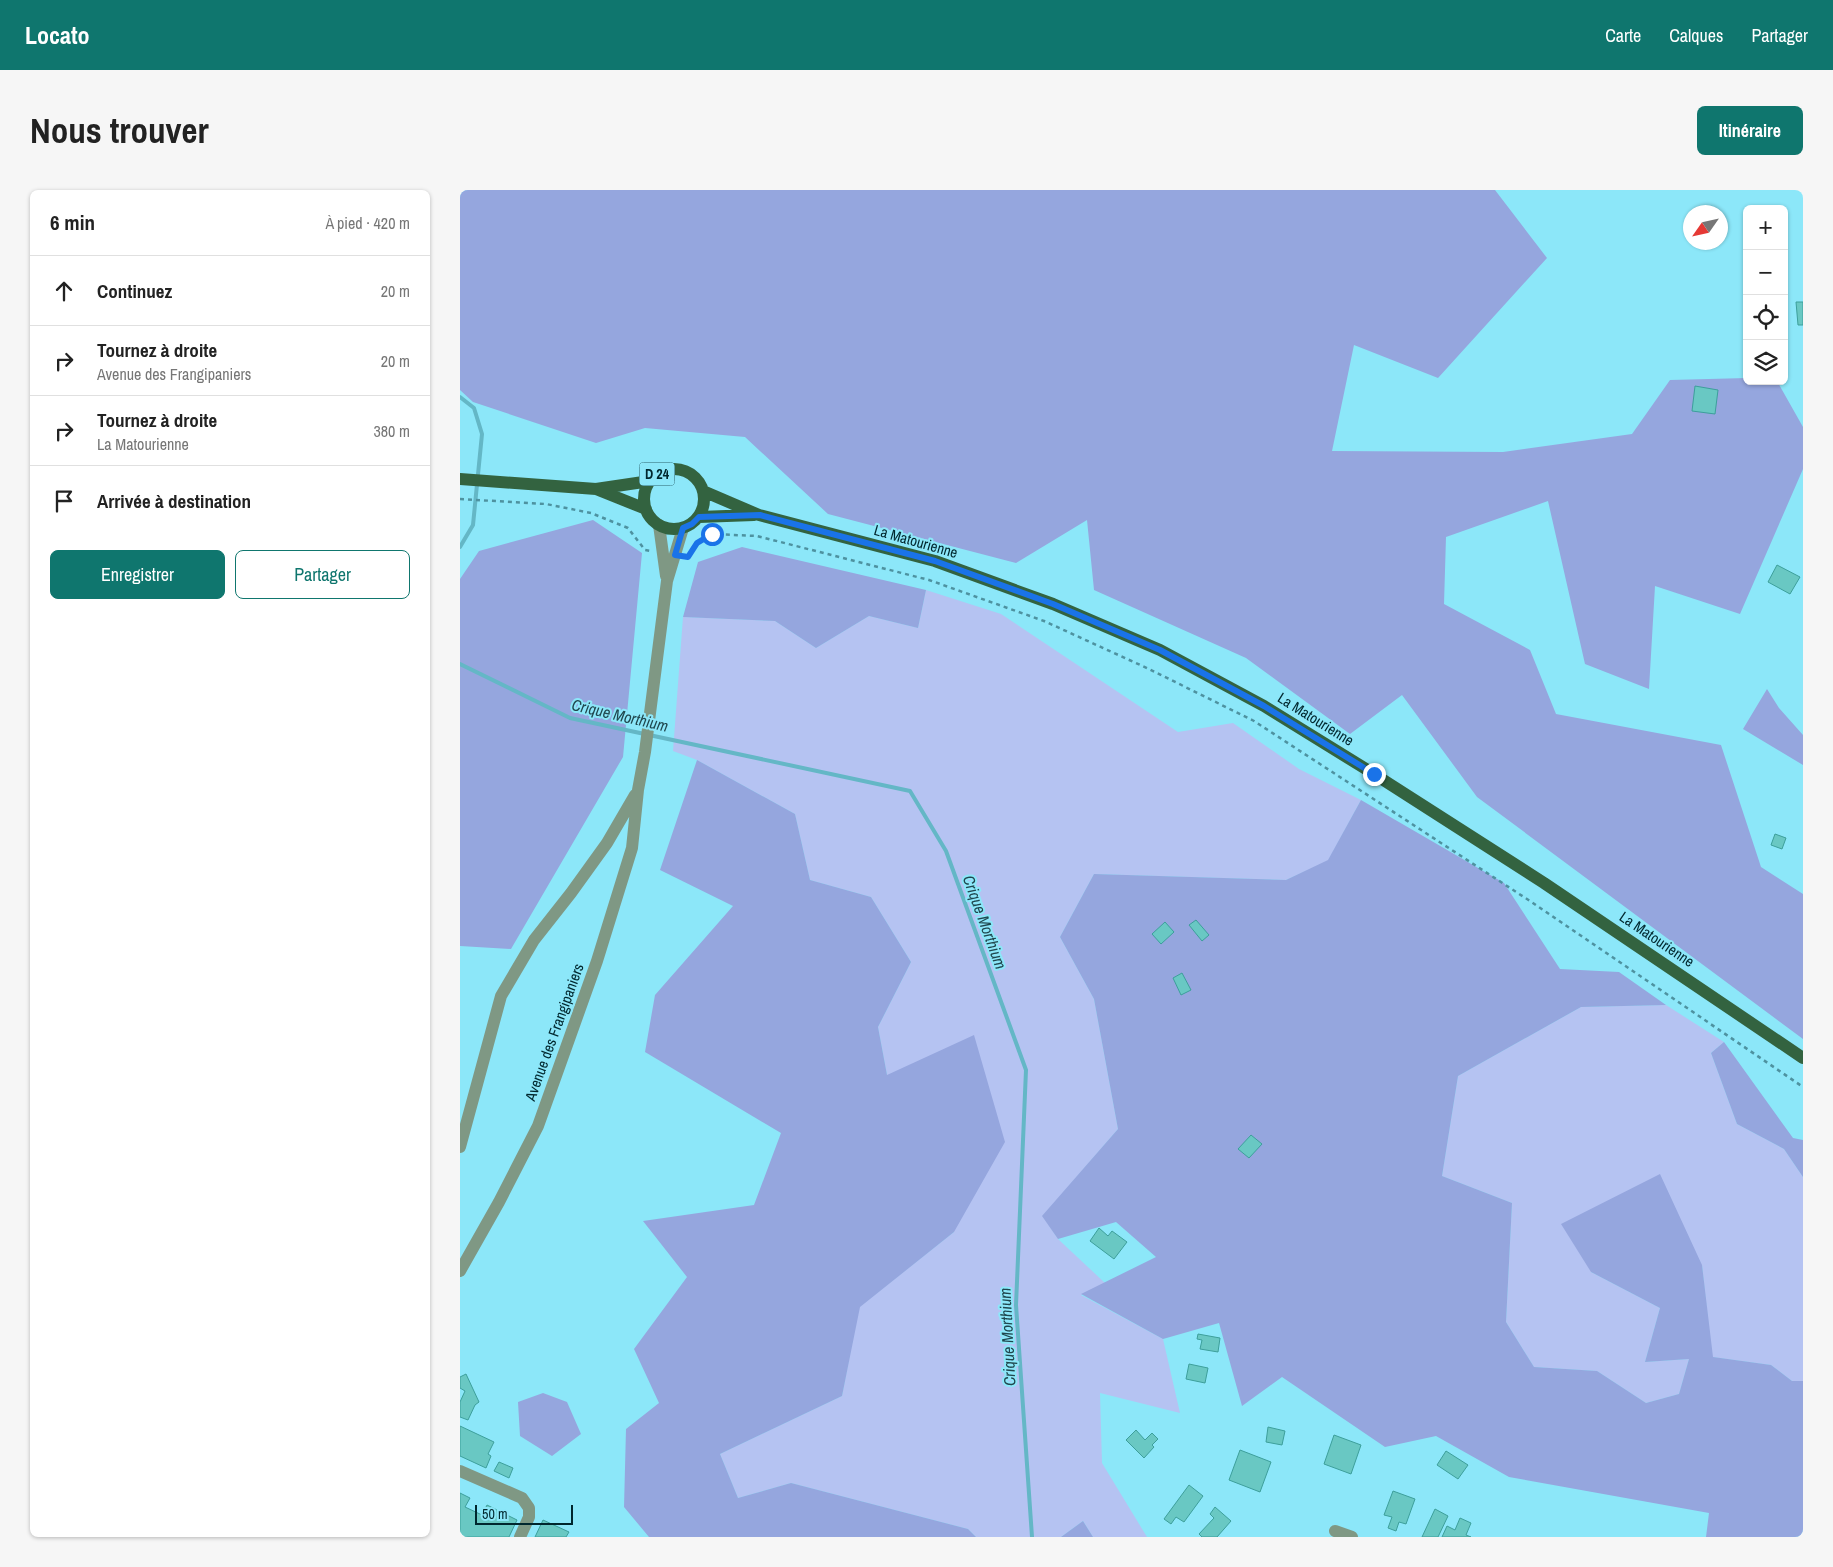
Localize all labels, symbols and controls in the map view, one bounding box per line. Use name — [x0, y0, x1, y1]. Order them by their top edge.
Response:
text: Locato — [25, 19, 90, 51]
text: Carte — [1605, 23, 1641, 48]
text: Calques — [1669, 23, 1723, 48]
text: Partager — [1751, 23, 1808, 48]
button: Itinéraire — [1697, 106, 1803, 155]
text: Nous trouver — [30, 107, 209, 154]
north arrow — [1683, 205, 1728, 250]
map controls — [1743, 205, 1788, 385]
button: + — [1743, 205, 1788, 250]
text: 6 min — [50, 208, 95, 237]
text: À pied · 420 m — [325, 212, 410, 234]
button: − — [1743, 250, 1788, 295]
icon: ahead — [50, 277, 78, 305]
text: Continuez — [97, 278, 172, 304]
text: 20 m — [381, 280, 410, 302]
button: locate — [1743, 295, 1788, 340]
text: Tournez à droite — [97, 337, 217, 363]
button: layers — [1743, 340, 1788, 385]
icon: right — [50, 347, 78, 375]
text: 20 m — [381, 350, 410, 372]
text: Avenue des Frangipaniers — [97, 363, 251, 385]
text: Tournez à droite — [97, 407, 217, 433]
icon: right — [50, 417, 78, 445]
text: 380 m — [374, 420, 410, 442]
text: La Matourienne — [97, 433, 189, 455]
road number: D 24 — [640, 462, 674, 486]
icon: arrive — [50, 487, 78, 515]
text: Arrivée à destination — [97, 488, 251, 514]
street label: La Matourienne — [872, 519, 960, 563]
route start — [701, 523, 724, 546]
button: Enregistrer — [50, 550, 225, 599]
button: Partager — [235, 550, 410, 599]
street label: La Matourienne — [1274, 687, 1358, 751]
water label: Crique Morthium — [570, 693, 670, 737]
route end — [1363, 763, 1386, 786]
water label: Crique Morthium — [958, 872, 1012, 972]
street label: La Matourienne — [1615, 906, 1699, 972]
street label: Avenue des Frangipaniers — [519, 960, 589, 1105]
water label: Crique Morthium — [993, 1287, 1021, 1387]
scale bar — [475, 1502, 572, 1525]
text: 50 m — [482, 1505, 508, 1523]

